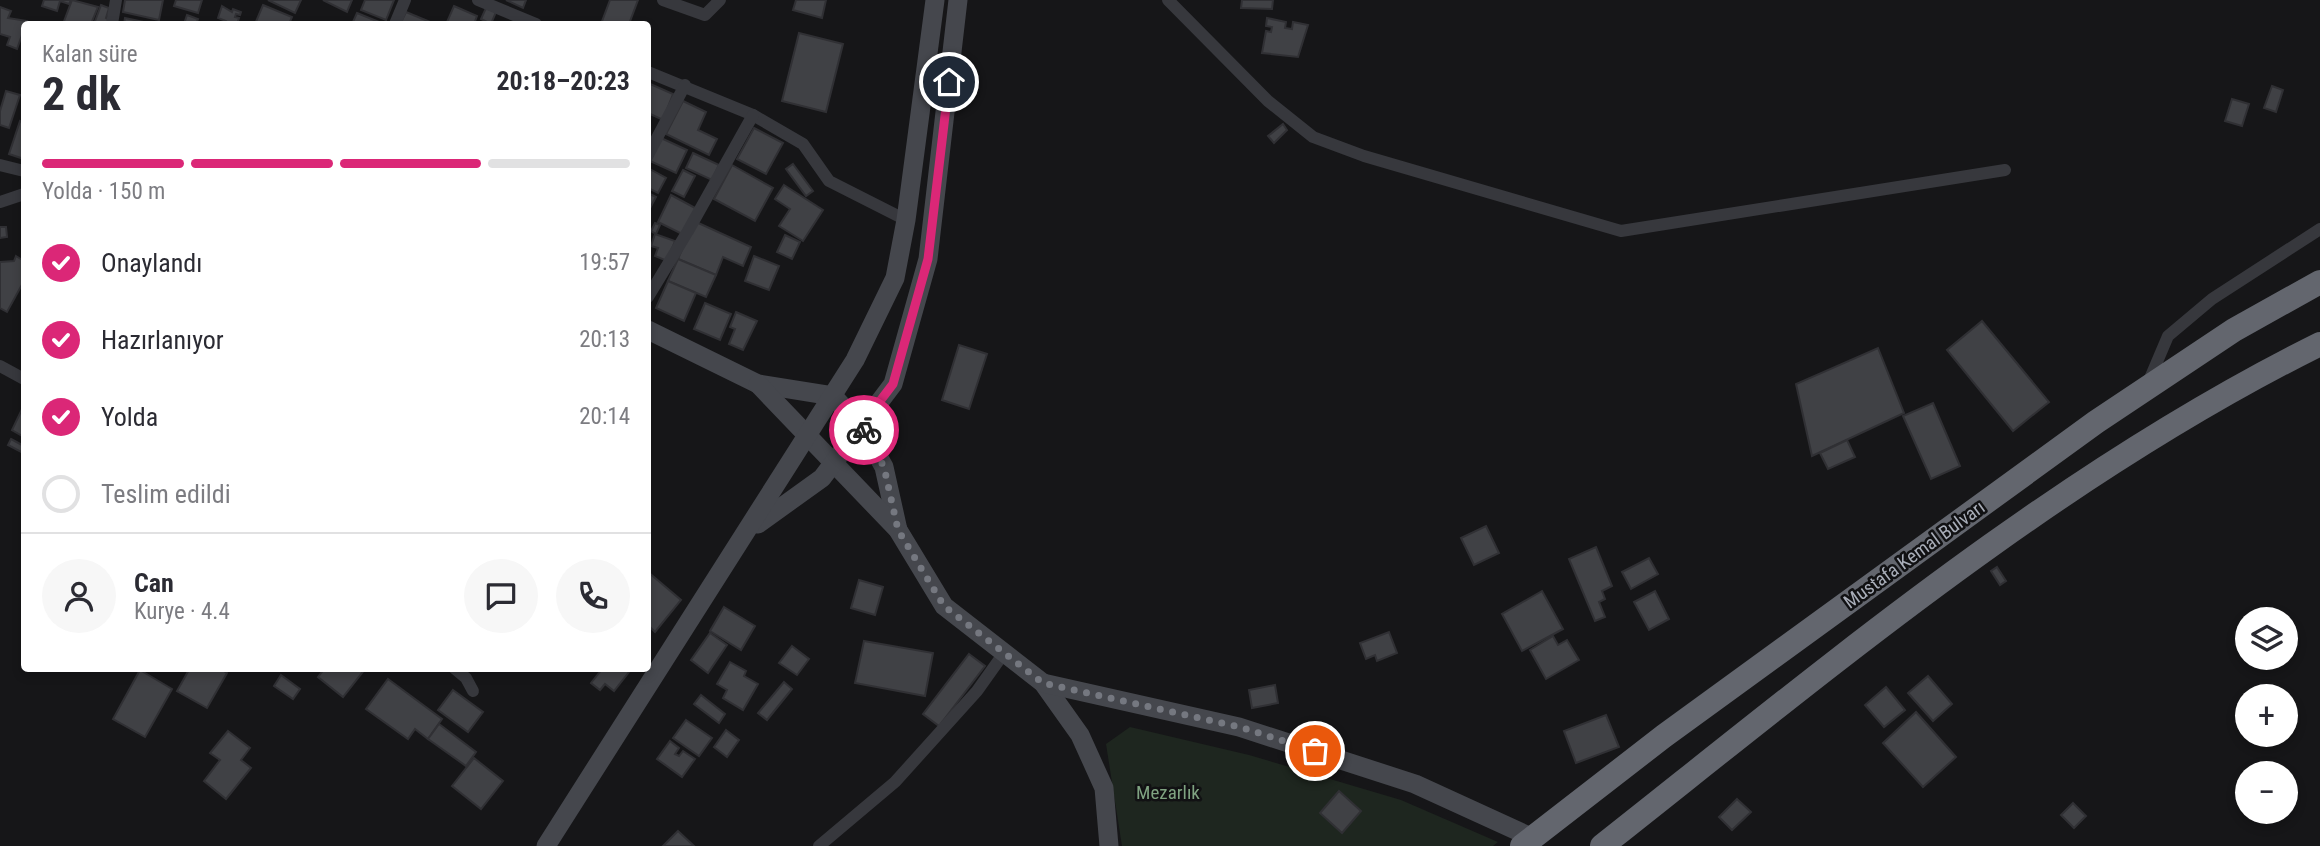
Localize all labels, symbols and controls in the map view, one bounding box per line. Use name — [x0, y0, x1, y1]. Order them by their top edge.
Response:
text: Kalan süre — [42, 41, 137, 68]
pin — [919, 52, 979, 112]
icon: home — [930, 63, 968, 101]
text: 20:18–20:23 — [496, 66, 630, 96]
text: 2 dk — [42, 67, 121, 121]
text: Yolda · 150 m — [42, 178, 165, 205]
icon: check — [42, 244, 80, 282]
text: Onaylandı — [101, 248, 202, 278]
text: 19:57 — [579, 249, 630, 276]
icon: check — [42, 321, 80, 359]
text: Hazırlanıyor — [101, 325, 224, 355]
text: 20:13 — [579, 326, 630, 353]
courier — [829, 395, 899, 465]
icon: check — [42, 398, 80, 436]
text: Yolda — [101, 402, 158, 432]
text: 20:14 — [579, 403, 630, 430]
icon: bike — [845, 411, 883, 449]
text: Teslim edildi — [101, 479, 231, 509]
street label: Mustafa Kemal Bulvarı — [1839, 495, 1989, 613]
button: person — [42, 559, 116, 633]
button: chat — [464, 559, 538, 633]
button: phone — [556, 559, 630, 633]
text: Can — [134, 568, 174, 598]
text: Kurye · 4.4 — [134, 598, 230, 625]
map controls — [2235, 607, 2298, 824]
button: layers — [2235, 607, 2298, 670]
button: + — [2235, 684, 2298, 747]
pin — [1285, 721, 1345, 781]
icon: bag — [1296, 732, 1334, 770]
button: − — [2235, 761, 2298, 824]
park label: Mezarlık — [1136, 781, 1200, 804]

